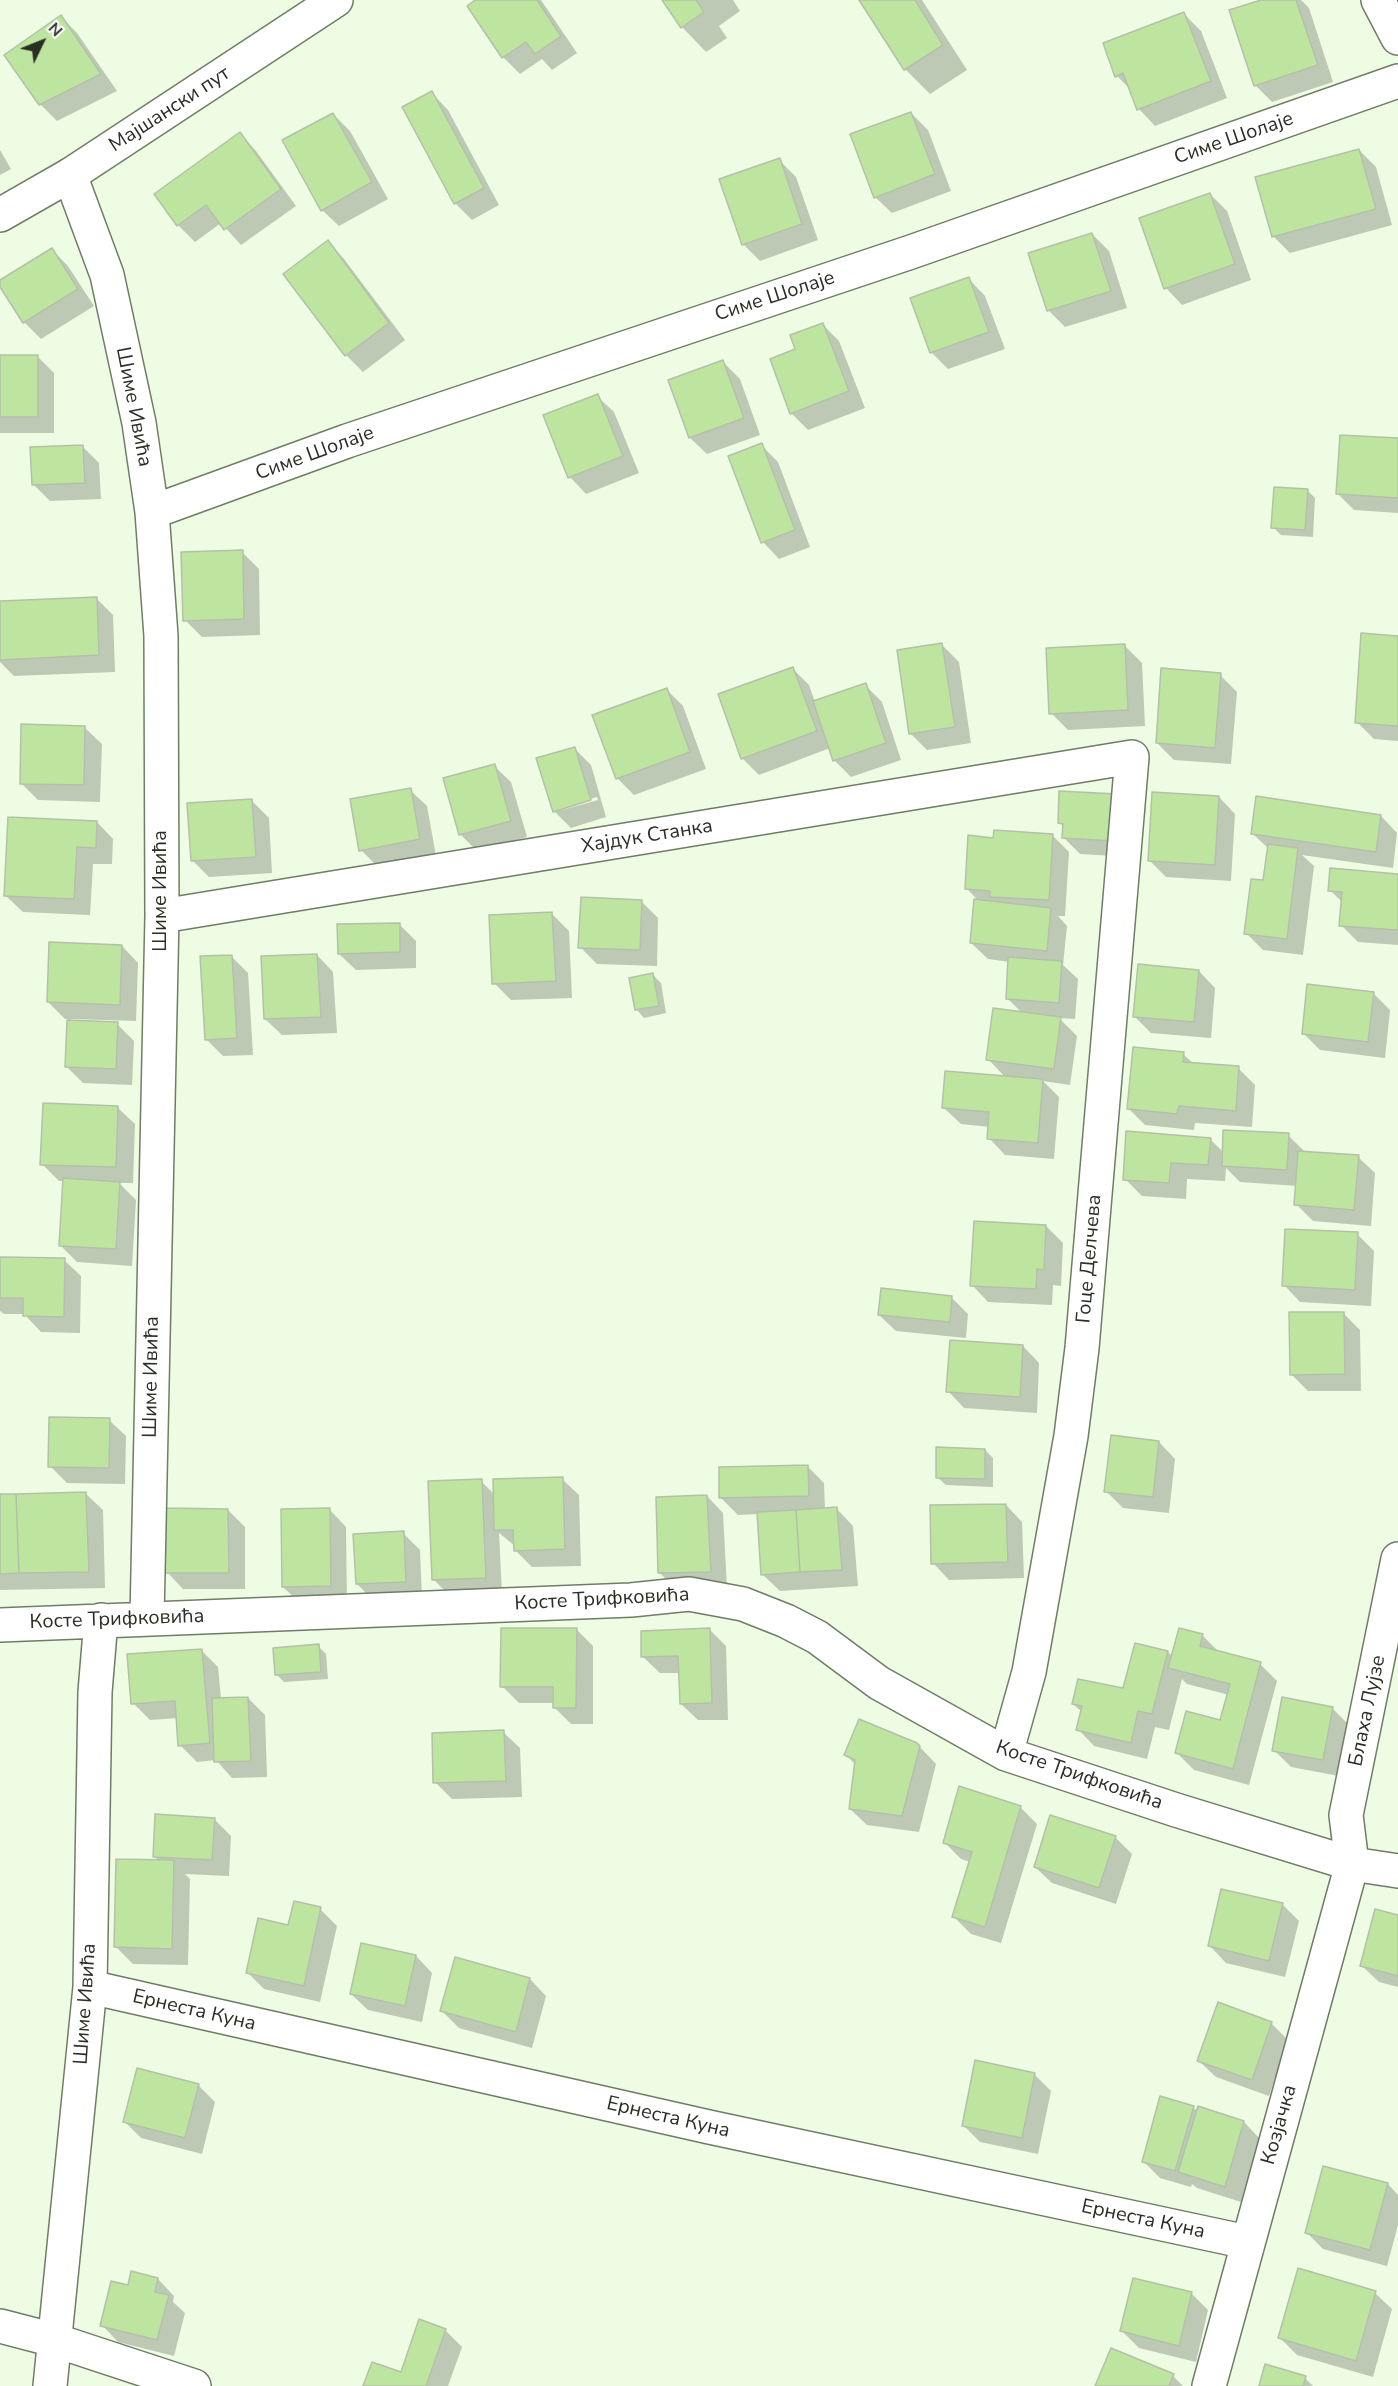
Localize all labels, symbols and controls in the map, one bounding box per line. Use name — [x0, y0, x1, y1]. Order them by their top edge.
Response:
north arrow — [12, 12, 72, 72]
text: N — [43, 18, 67, 42]
street label: Мајшански пут — [105, 62, 235, 158]
street label: Симе Шолаје — [1171, 107, 1297, 171]
street label: Симе Шолаје — [712, 266, 838, 328]
street label: Шиме Ивића — [110, 345, 156, 469]
street label: Симе Шолаје — [252, 421, 378, 487]
street label: Хајдук Станка — [580, 815, 714, 859]
street label: Шиме Ивића — [149, 830, 173, 952]
street label: Гоце Делчева — [1072, 1194, 1108, 1324]
street label: Шиме Ивића — [139, 1316, 165, 1438]
street label: Косте Трифковића — [514, 1583, 690, 1617]
street label: Косте Трифковића — [29, 1605, 205, 1635]
street label: Блаха Лујзе — [1345, 1653, 1391, 1769]
street label: Косте Трифковића — [992, 1736, 1166, 1816]
street label: Шиме Ивића — [70, 1942, 102, 2066]
street label: Ернеста Куна — [130, 1985, 258, 2037]
street label: Козјачка — [1257, 2082, 1303, 2168]
street label: Ернеста Куна — [604, 2092, 732, 2144]
street label: Ернеста Куна — [1079, 2195, 1207, 2245]

